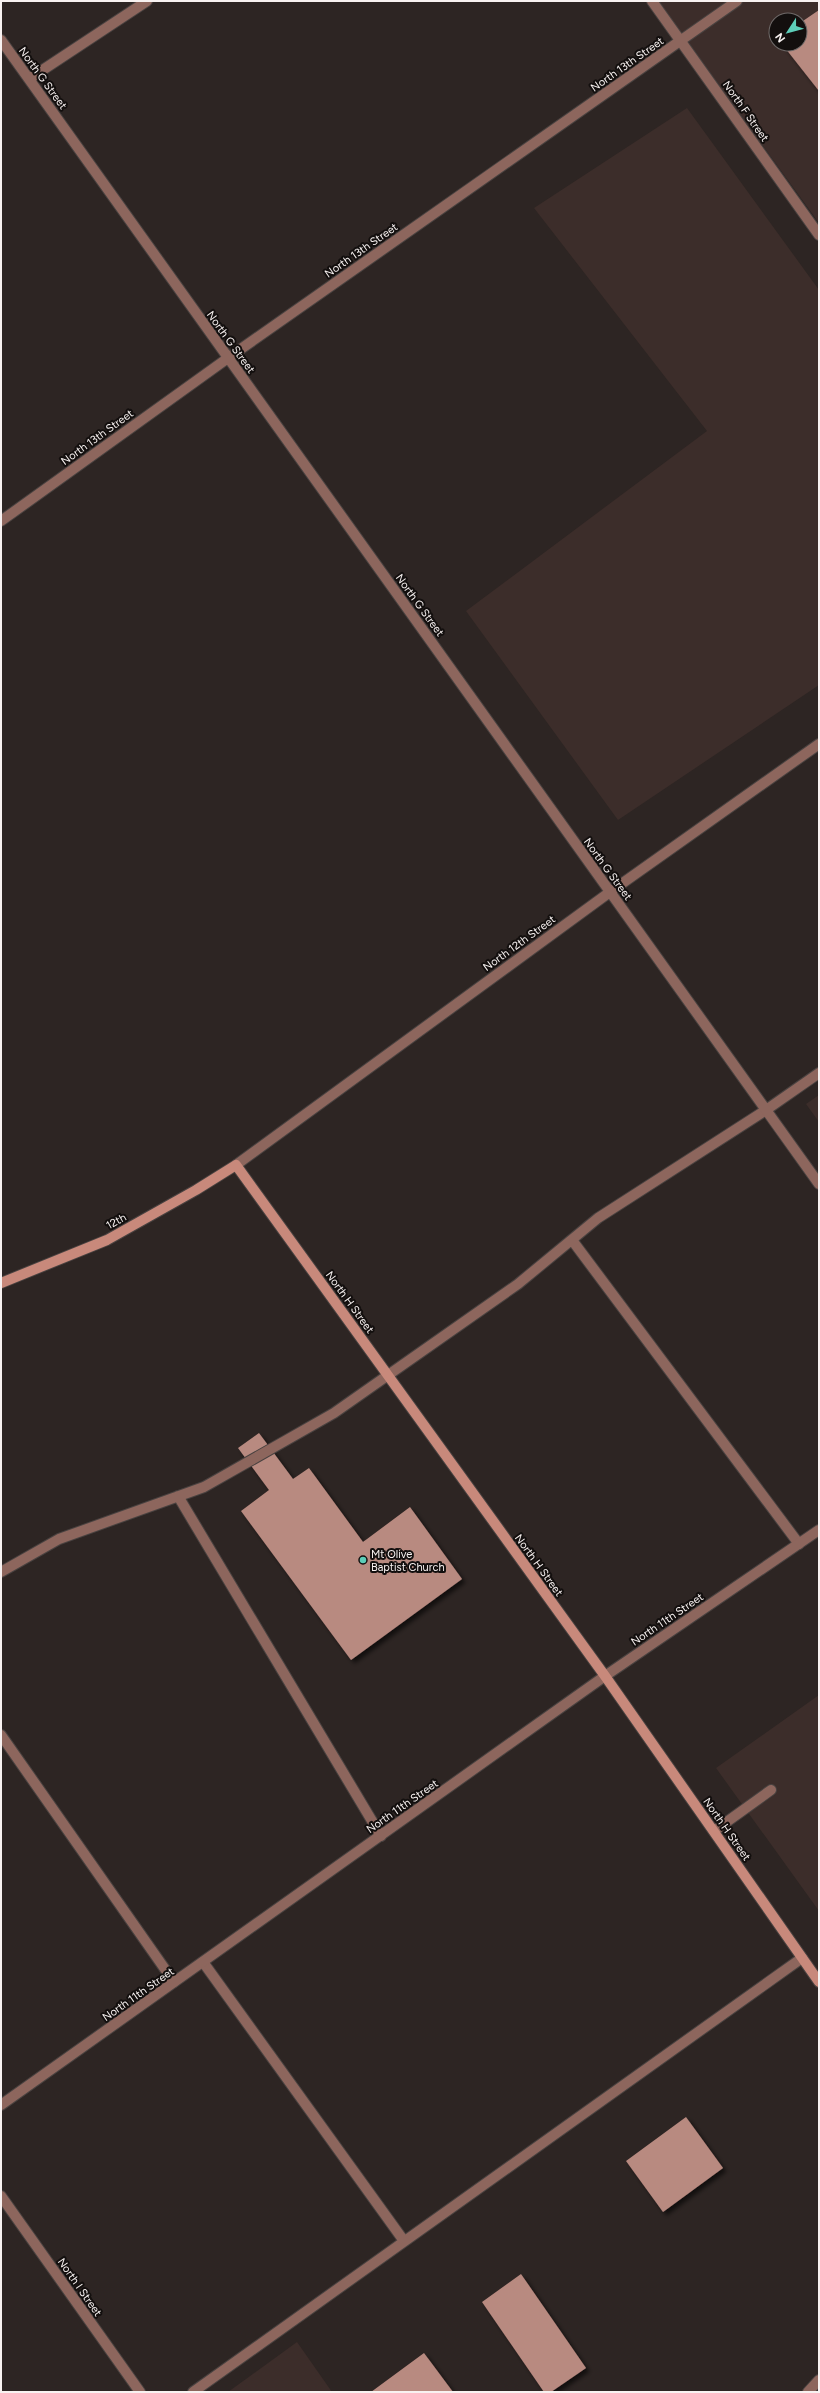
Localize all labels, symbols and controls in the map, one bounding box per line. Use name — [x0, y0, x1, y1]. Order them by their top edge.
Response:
north arrow — [768, 12, 808, 52]
text: N — [773, 30, 788, 45]
street label: North 13th Street — [588, 34, 666, 94]
street label: North G Street — [16, 45, 69, 112]
street label: North F Street — [720, 78, 771, 144]
street label: North 13th Street — [322, 220, 400, 280]
street label: North G Street — [204, 309, 257, 376]
street label: North 13th Street — [59, 407, 136, 468]
street label: North G Street — [393, 572, 446, 639]
street label: North G Street — [581, 836, 634, 903]
street label: North 12th Street — [481, 913, 558, 974]
street label: 12th — [104, 1211, 129, 1232]
street label: North H Street — [323, 1269, 376, 1336]
street label: North H Street — [512, 1532, 565, 1599]
place label: Mt Olive Baptist Church — [371, 1548, 445, 1574]
marker: Mt Olive Baptist Church — [358, 1555, 368, 1565]
street label: North 11th Street — [629, 1590, 706, 1648]
street label: North 11th Street — [364, 1777, 441, 1836]
street label: North H Street — [700, 1795, 753, 1863]
street label: North 11th Street — [100, 1965, 177, 2024]
street label: North I Street — [55, 2256, 104, 2319]

